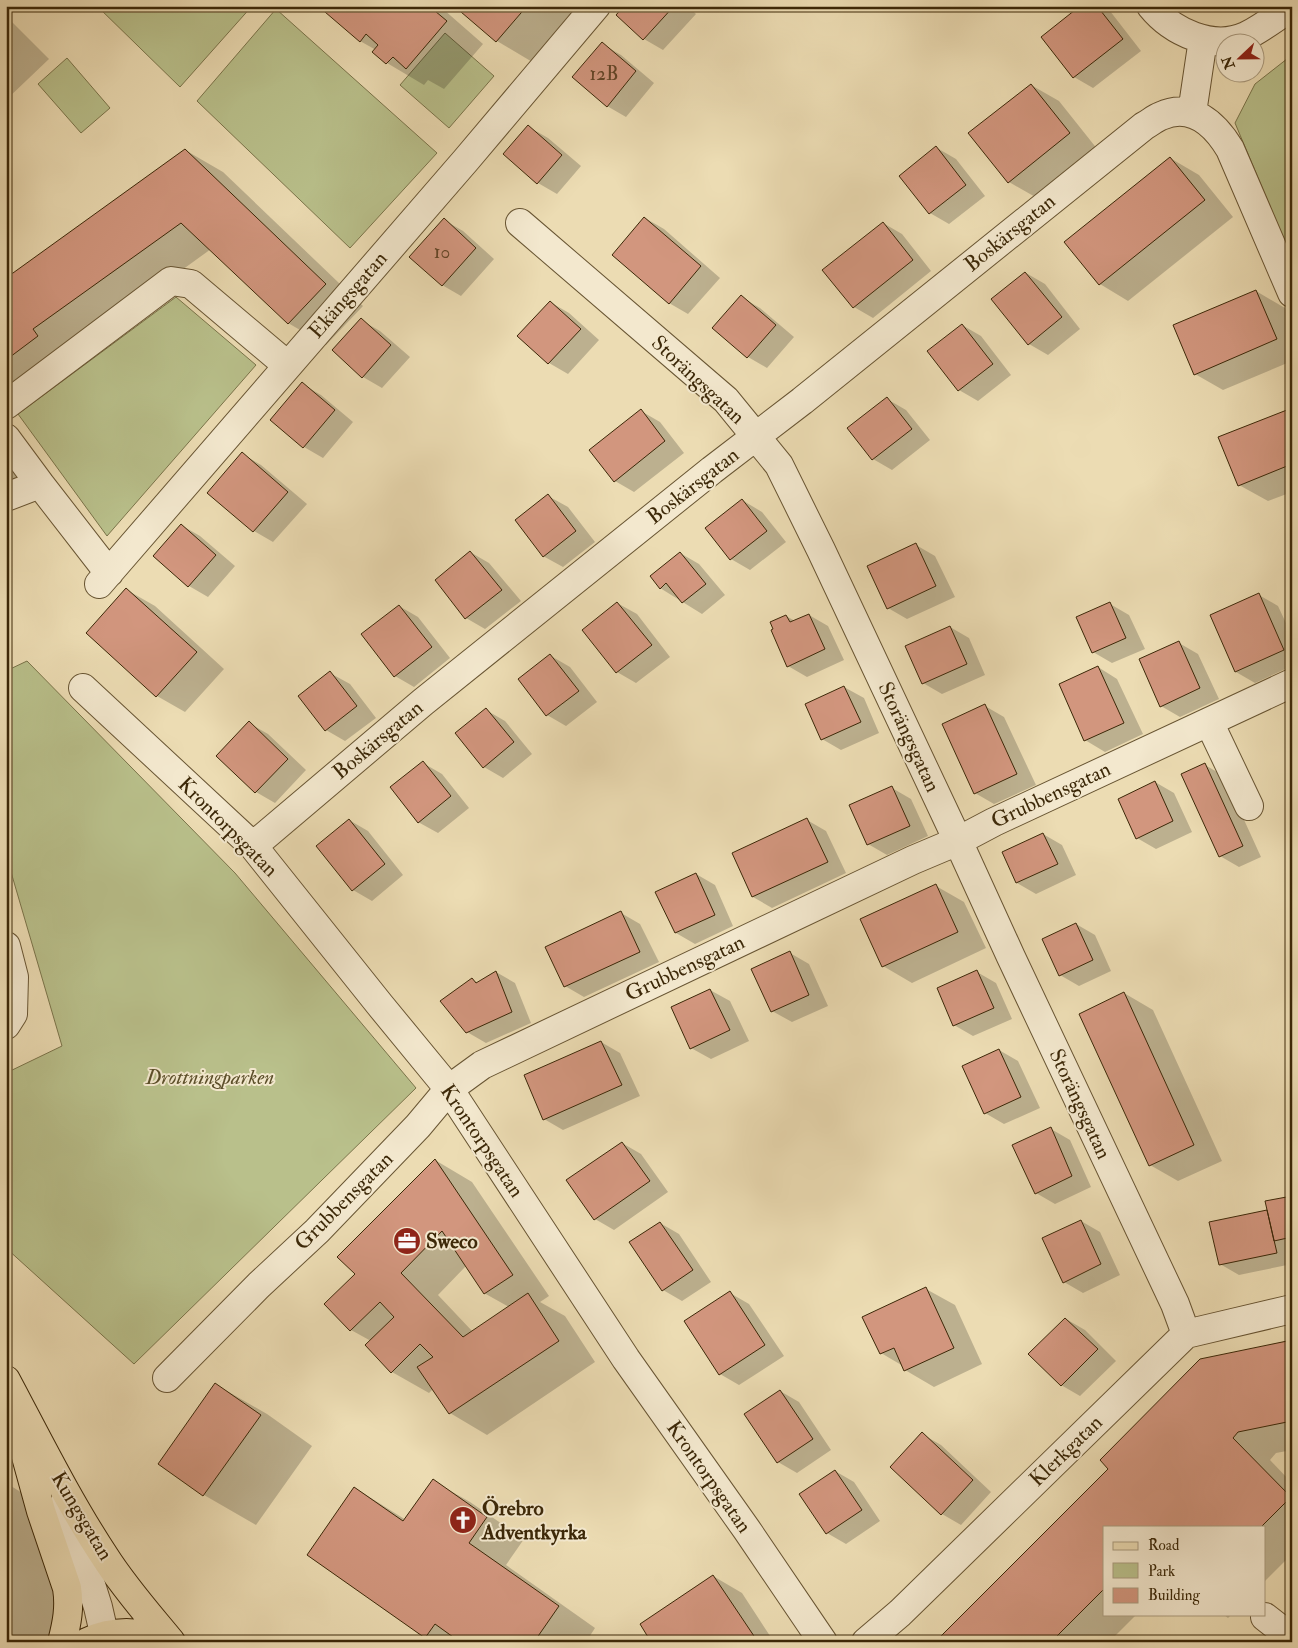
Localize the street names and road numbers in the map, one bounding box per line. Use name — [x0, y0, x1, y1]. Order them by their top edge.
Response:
street label: Boskärsgatan — [959, 188, 1061, 278]
street label: Ekängsgatan — [303, 246, 393, 344]
street label: Storängsgatan — [645, 330, 751, 430]
street label: Boskärsgatan — [641, 441, 745, 530]
street label: Storängsgatan — [872, 678, 946, 797]
street label: Boskärsgatan — [327, 694, 429, 786]
street label: Grubbensgatan — [987, 755, 1115, 834]
street label: Krontorpsgatan — [172, 771, 284, 883]
street label: Grubbensgatan — [621, 928, 749, 1007]
street label: Storängsgatan — [1043, 1045, 1117, 1164]
street label: Krontorpsgatan — [434, 1079, 530, 1203]
street label: Grubbensgatan — [289, 1146, 399, 1256]
street label: Klerkgatan — [1024, 1409, 1108, 1493]
street label: Krontorpsgatan — [660, 1416, 758, 1539]
street label: Kungsgatan — [45, 1467, 119, 1565]

